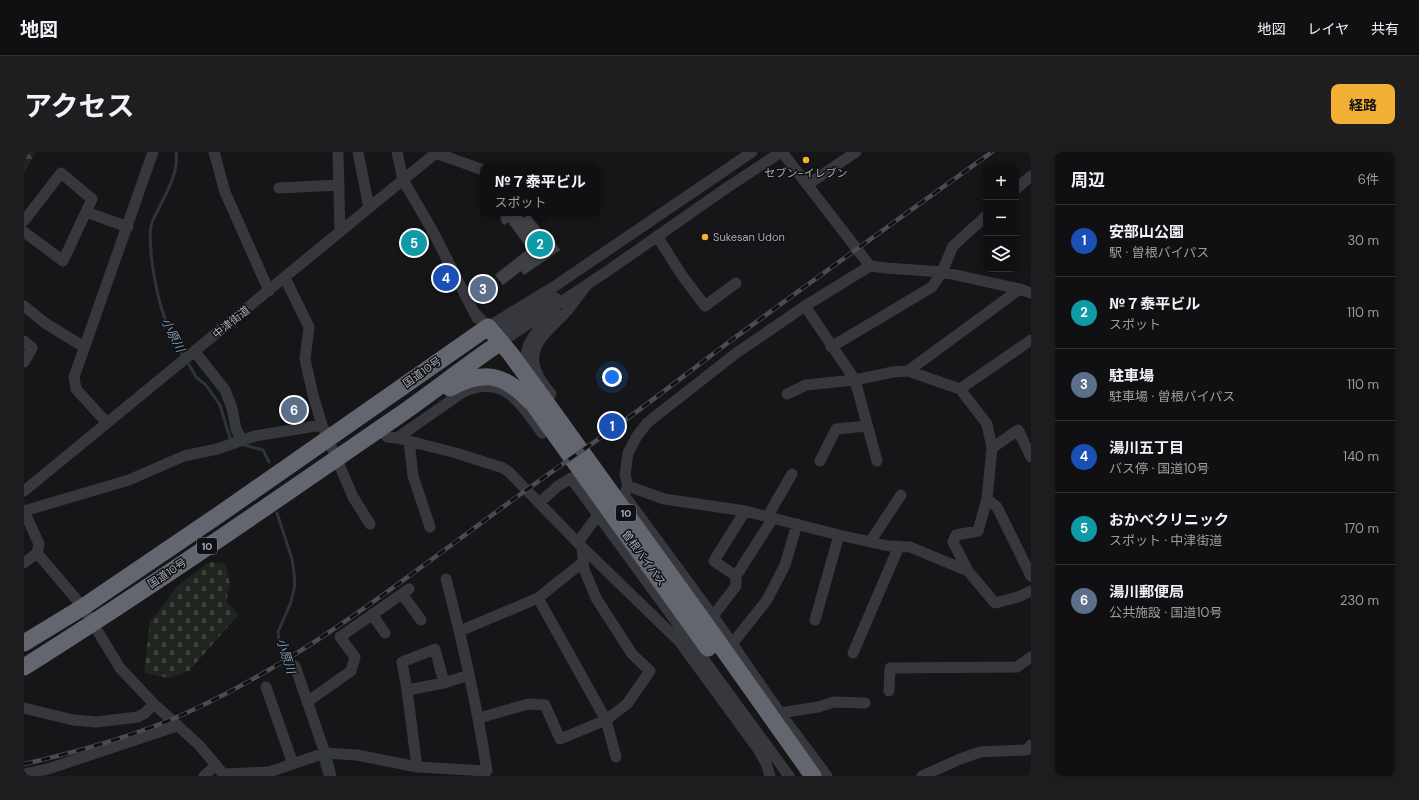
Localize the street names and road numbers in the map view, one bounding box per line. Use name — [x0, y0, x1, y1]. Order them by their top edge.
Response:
street label: 中津街道 — [209, 303, 253, 341]
street label: 国道10号 — [400, 354, 444, 390]
road number: 10 — [616, 505, 636, 521]
street label: 曽根バイパス — [619, 527, 669, 589]
road number: 10 — [197, 538, 217, 554]
street label: 国道10号 — [145, 555, 189, 591]

